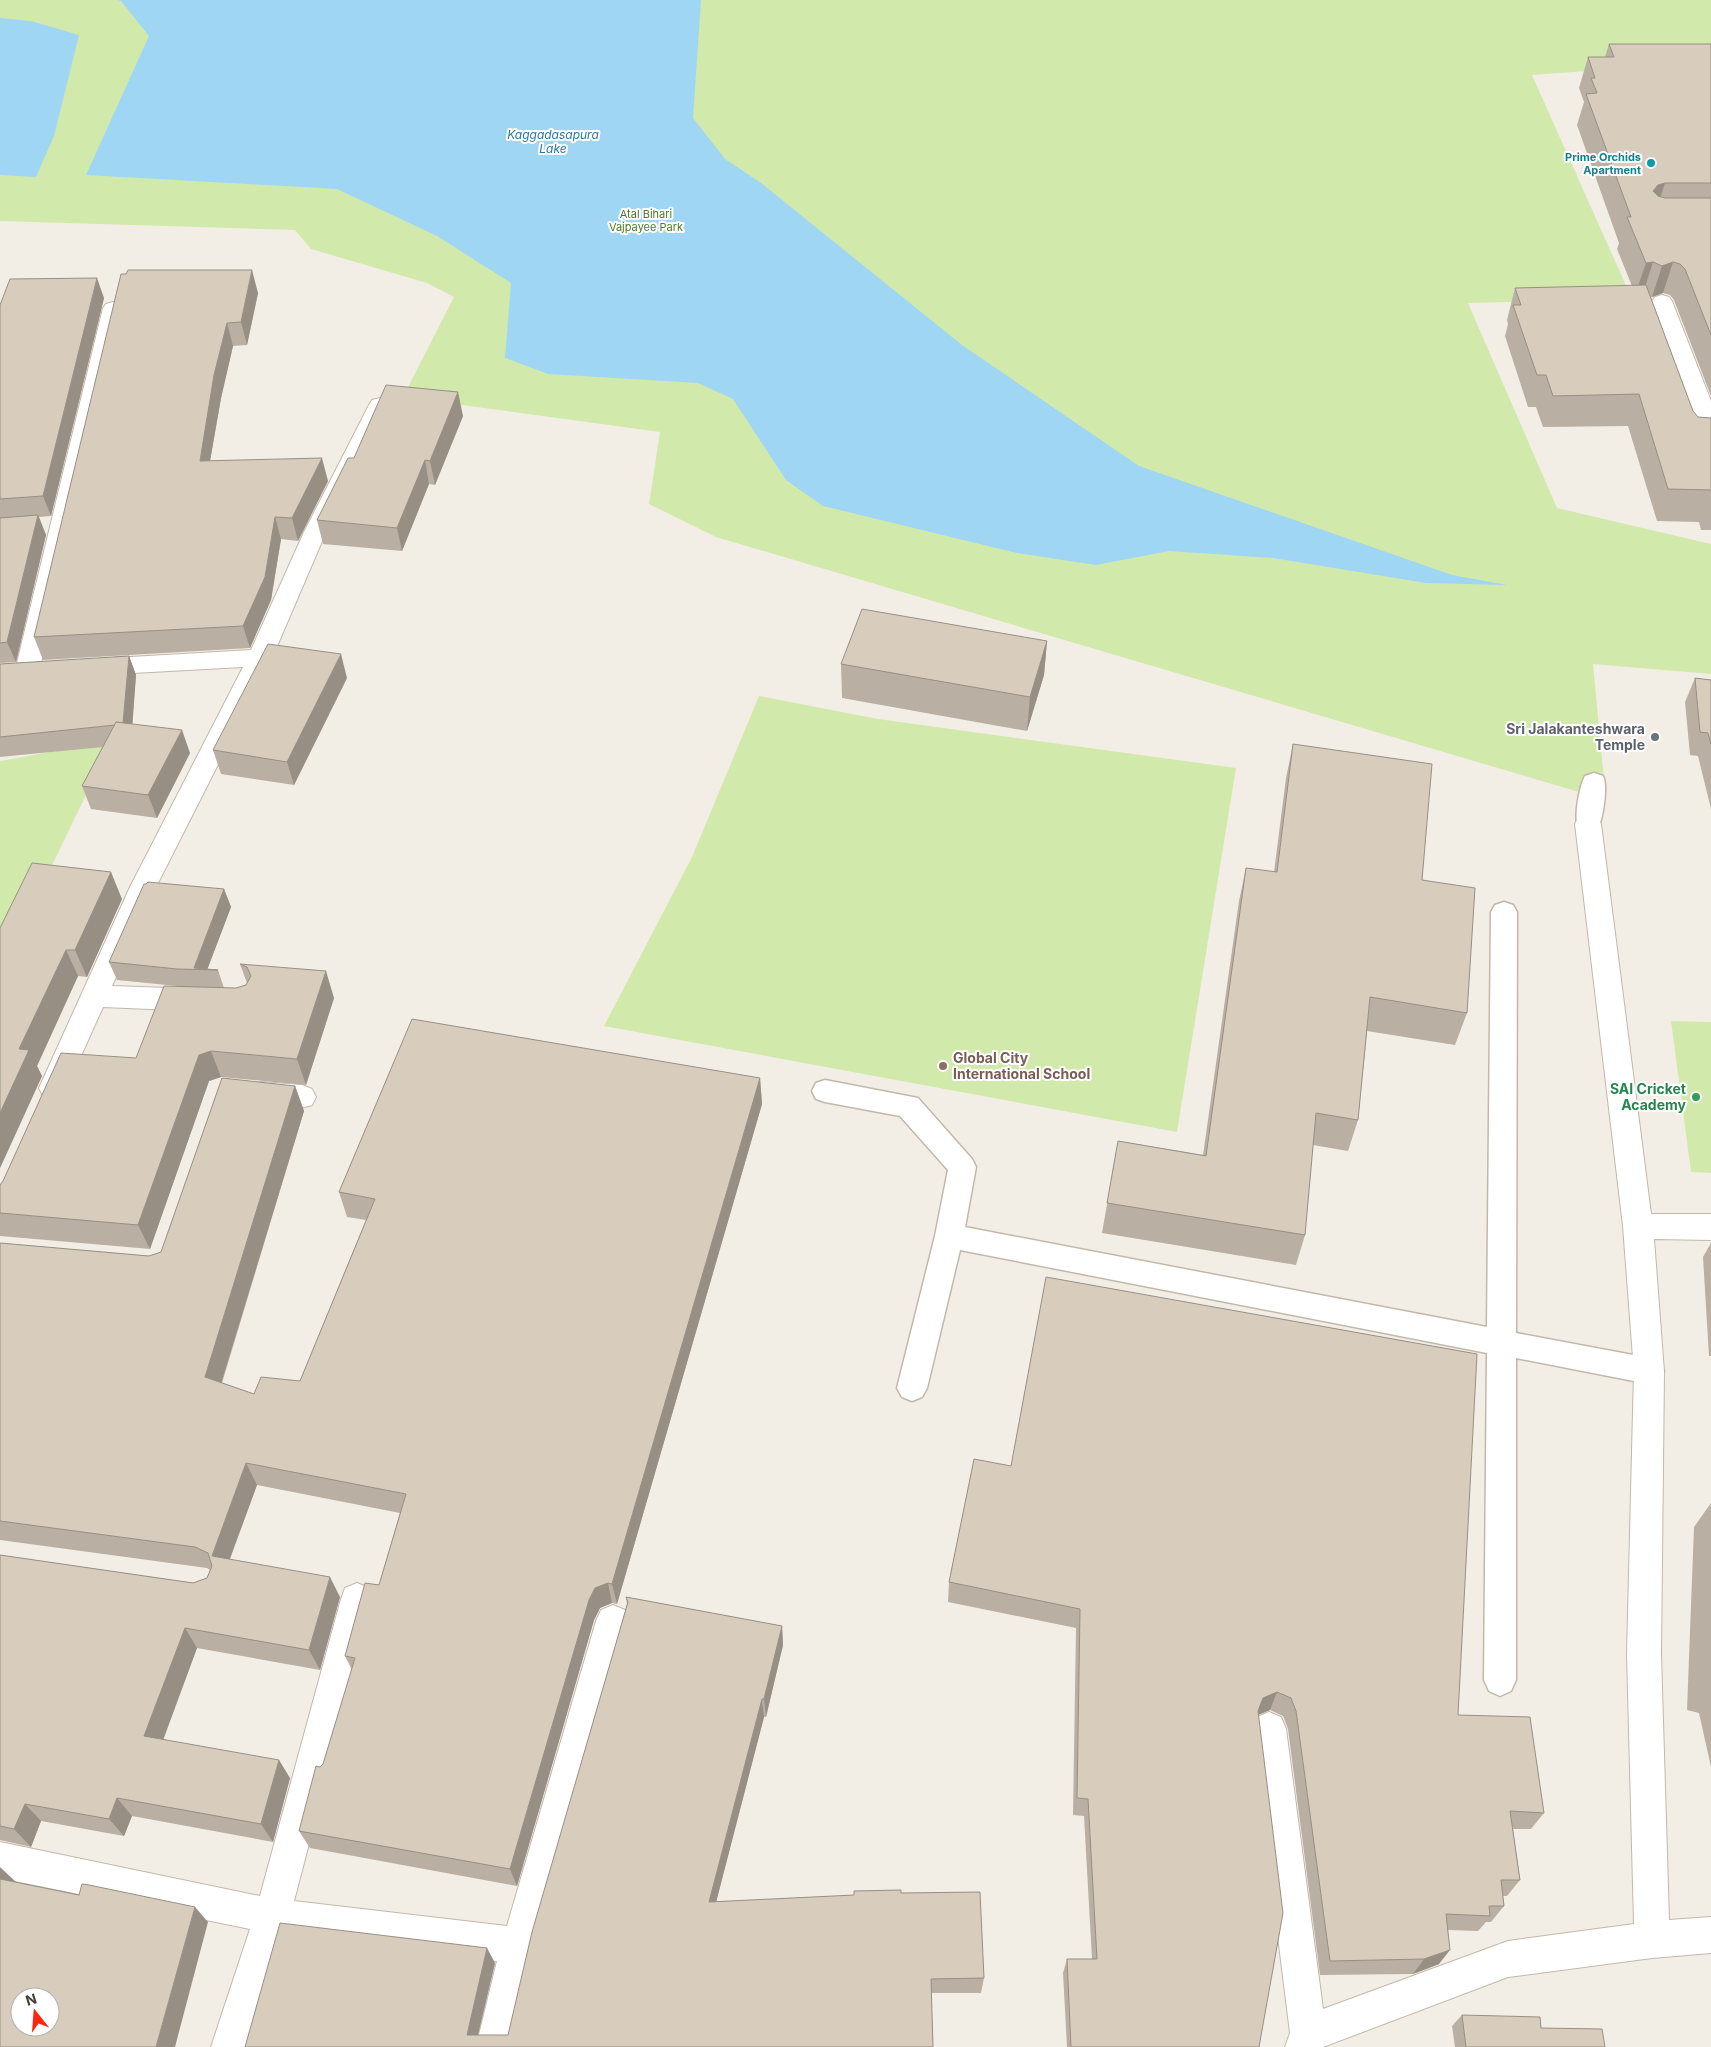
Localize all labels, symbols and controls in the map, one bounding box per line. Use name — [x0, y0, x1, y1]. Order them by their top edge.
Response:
water label: Kaggadasapura Lake — [507, 127, 599, 156]
place label: Prime Orchids Apartment — [1565, 150, 1641, 177]
marker: Prime Orchids Apartment — [1645, 157, 1657, 169]
park label: Atal Bihari Vajpayee Park — [609, 207, 683, 234]
place label: Sri Jalakanteshwara Temple — [1506, 720, 1645, 753]
marker: Sri Jalakanteshwara Temple — [1649, 731, 1661, 743]
place label: Global City International School — [953, 1049, 1090, 1082]
marker: Global City International School — [937, 1060, 949, 1072]
place label: SAI Cricket Academy — [1610, 1080, 1687, 1113]
marker: SAI Cricket Academy — [1690, 1091, 1702, 1103]
north arrow — [10, 1987, 60, 2037]
text: N — [23, 1989, 39, 2009]

